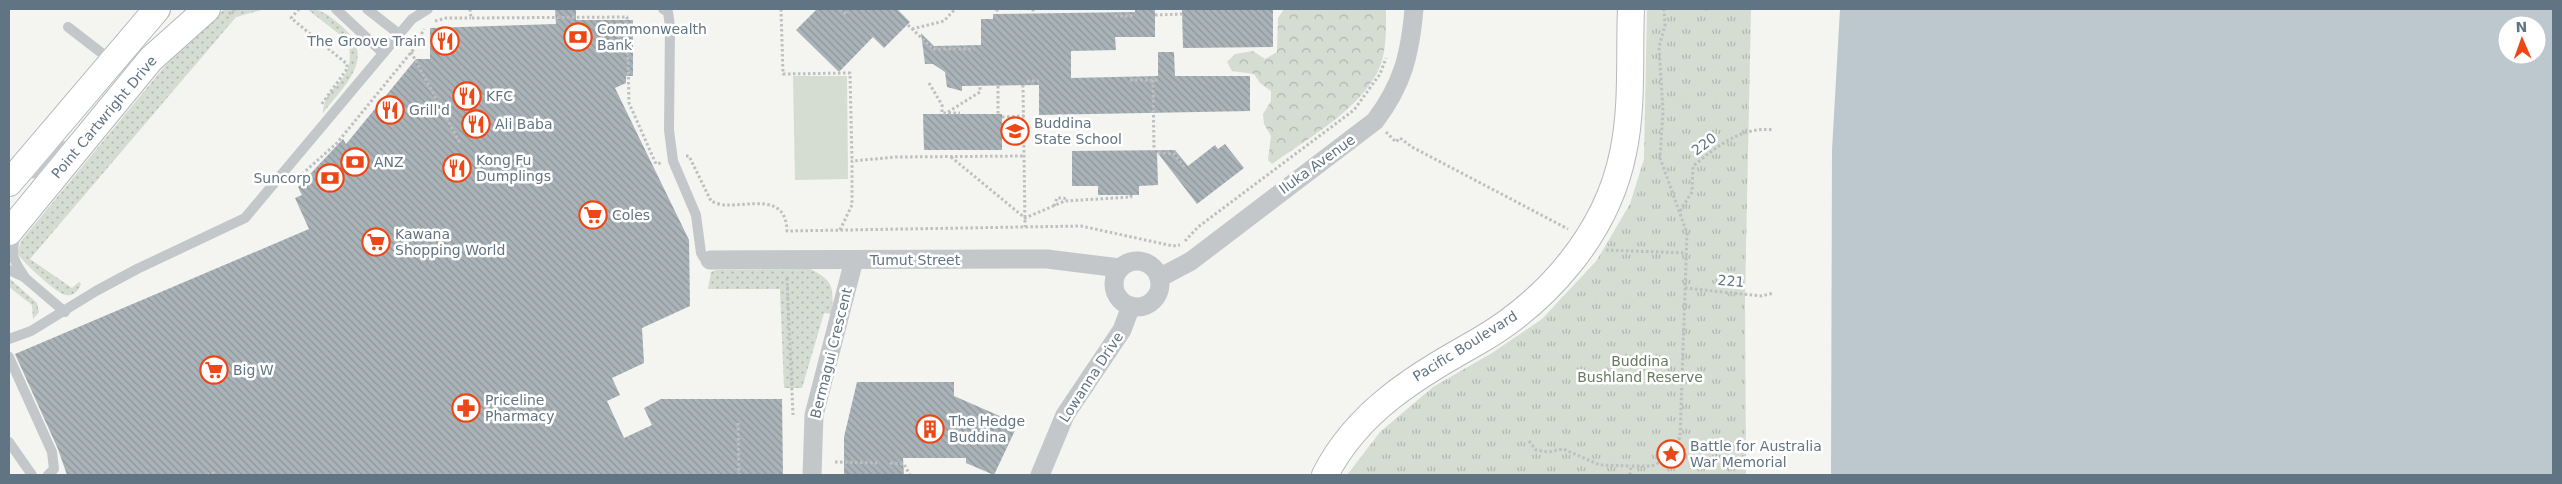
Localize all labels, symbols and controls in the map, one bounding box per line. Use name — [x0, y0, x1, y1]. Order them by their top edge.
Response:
north arrow — [2497, 15, 2547, 65]
text: N — [2515, 19, 2528, 35]
place label: Commonwealth Bank — [597, 21, 707, 53]
bank icon: Commonwealth Bank — [563, 22, 593, 52]
restaurant icon: The Groove Train — [430, 26, 460, 56]
place label: The Groove Train — [306, 33, 426, 49]
street label: Point Cartwright Drive — [48, 53, 160, 181]
restaurant icon: KFC — [452, 81, 482, 111]
place label: KFC — [486, 88, 513, 104]
restaurant icon: Grill'd — [375, 95, 405, 125]
place label: Grill'd — [409, 102, 450, 118]
restaurant icon: Ali Baba — [461, 109, 491, 139]
place label: Buddina State School — [1034, 115, 1122, 147]
place label: Ali Baba — [495, 116, 552, 132]
school or university icon: Buddina State School — [1000, 116, 1030, 146]
street label: 220 — [1689, 130, 1719, 158]
street label: Iluka Avenue — [1276, 131, 1358, 197]
bank icon: ANZ — [340, 147, 370, 177]
place label: Kong Fu Dumplings — [476, 152, 551, 184]
restaurant icon: Kong Fu Dumplings — [442, 153, 472, 183]
place label: ANZ — [374, 154, 404, 170]
bank icon: Suncorp — [315, 163, 345, 193]
place label: Suncorp — [253, 170, 311, 186]
supermarket icon: Coles — [578, 200, 608, 230]
place label: Coles — [612, 207, 650, 223]
place label: Kawana Shopping World — [395, 226, 505, 258]
supermarket icon: Kawana Shopping World — [361, 227, 391, 257]
street label: Tumut Street — [869, 252, 961, 268]
street label: 221 — [1717, 272, 1745, 290]
street label: Bermagui Crescent — [807, 286, 855, 420]
street label: Pacific Boulevard — [1410, 307, 1520, 385]
street label: Lowanna Drive — [1056, 329, 1126, 425]
park label: Buddina Bushland Reserve — [1577, 353, 1703, 385]
supermarket icon: Big W — [199, 355, 229, 385]
place label: Big W — [233, 362, 274, 378]
place label: Priceline Pharmacy — [485, 392, 555, 424]
pharmacy icon: Priceline Pharmacy — [451, 393, 481, 423]
place label: The Hedge Buddina — [948, 413, 1025, 445]
building icon: The Hedge Buddina — [915, 414, 945, 444]
place label: Battle for Australia War Memorial — [1690, 438, 1822, 470]
place icon: Battle for Australia War Memorial — [1656, 439, 1686, 469]

